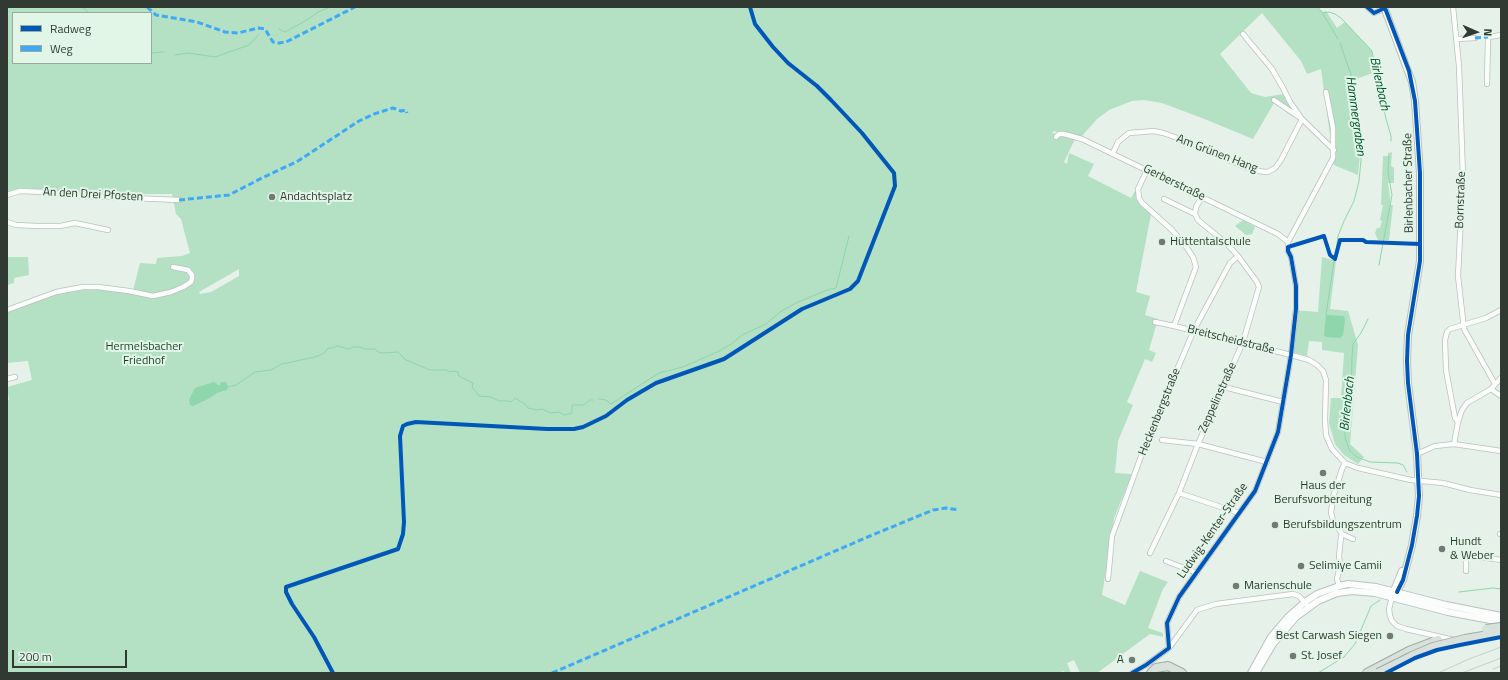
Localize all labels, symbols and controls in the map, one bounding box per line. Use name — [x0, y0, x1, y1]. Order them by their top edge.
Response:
legend — [12, 12, 152, 64]
north arrow — [1456, 12, 1496, 52]
text: Radweg — [50, 19, 91, 38]
text: N — [1480, 28, 1496, 37]
text: Weg — [50, 39, 73, 58]
water label: Birlenbach — [1366, 56, 1392, 112]
water label: Hammergraben — [1342, 75, 1368, 157]
street label: Am Grünen Hang — [1174, 132, 1260, 176]
street label: Birlenbacher Straße — [1401, 133, 1417, 233]
street label: Gerberstraße — [1141, 162, 1207, 204]
street label: Bornstraße — [1453, 171, 1469, 229]
street label: An den Drei Pfosten — [42, 185, 144, 205]
place label: Andachtsplatz — [280, 190, 352, 204]
marker: Andachtsplatz — [267, 192, 277, 202]
place label: Hüttentalschule — [1170, 235, 1251, 249]
marker: Hüttentalschule — [1157, 237, 1167, 247]
street label: Breitscheidstraße — [1186, 322, 1276, 358]
park label: Hermelsbacher Friedhof — [106, 340, 182, 368]
street label: Zeppelinstraße — [1196, 360, 1240, 436]
street label: Heckenbergstraße — [1136, 366, 1184, 458]
water label: Birlenbach — [1337, 376, 1359, 432]
marker: Haus der Berufsvorbereitung — [1318, 468, 1328, 478]
place label: Haus der Berufsvorbereitung — [1274, 479, 1372, 507]
street label: Ludwig-Kenter-Straße — [1175, 481, 1251, 581]
place label: Berufsbildungszentrum — [1283, 518, 1402, 532]
marker: Berufsbildungszentrum — [1270, 520, 1280, 530]
place label: Hundt & Weber — [1450, 535, 1494, 563]
marker: Hundt & Weber — [1437, 544, 1447, 554]
place label: Selimiye Camii — [1309, 559, 1382, 573]
marker: Selimiye Camii — [1296, 561, 1306, 571]
place label: Marienschule — [1244, 579, 1312, 593]
marker: Marienschule — [1231, 581, 1241, 591]
place label: Best Carwash Siegen — [1276, 629, 1382, 643]
marker: Best Carwash Siegen — [1385, 631, 1395, 641]
scale bar — [14, 642, 129, 668]
text: 200 m — [19, 647, 52, 666]
place label: St. Josef — [1301, 649, 1342, 663]
marker: St. Josef — [1288, 651, 1298, 661]
place label: A — [1117, 653, 1124, 667]
marker: A — [1127, 655, 1137, 665]

